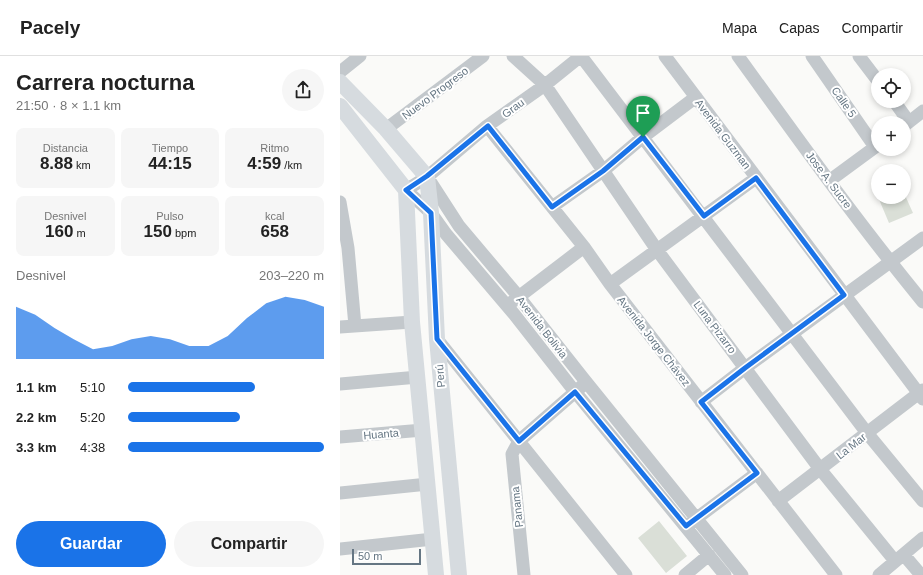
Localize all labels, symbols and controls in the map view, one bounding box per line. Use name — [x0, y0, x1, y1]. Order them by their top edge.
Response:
text: Pacely — [20, 17, 80, 38]
text: Mapa — [722, 20, 757, 36]
text: Capas — [779, 20, 820, 36]
text: Compartir — [842, 20, 903, 36]
street label: Nuevo Progreso — [400, 64, 470, 122]
map controls — [871, 68, 911, 204]
button: locate — [871, 68, 911, 108]
button: share — [282, 69, 324, 111]
text: Carrera nocturna — [16, 70, 195, 95]
street label: Calle 5 — [829, 85, 859, 119]
street label: Grau — [500, 96, 526, 120]
pin — [626, 96, 660, 137]
street label: Avenida Guzman — [693, 97, 753, 171]
text: 21:50 · 8 × 1.1 km — [16, 98, 121, 113]
icon: arrive — [632, 102, 654, 124]
button: + — [871, 116, 911, 156]
text: Distancia — [43, 142, 88, 154]
text: Tiempo — [152, 142, 188, 154]
text: Ritmo — [260, 142, 289, 154]
street label: Jose A. Sucre — [804, 149, 854, 211]
text: 8.88 — [40, 154, 73, 173]
text: 44:15 — [148, 154, 192, 173]
text: 4:59 — [247, 154, 281, 173]
text: km — [73, 159, 91, 171]
text: /km — [281, 159, 302, 171]
button: − — [871, 164, 911, 204]
text: Desnivel — [44, 210, 86, 222]
text: Pulso — [156, 210, 184, 222]
text: kcal — [265, 210, 284, 222]
text: 160 — [45, 222, 73, 241]
text: 150 — [144, 222, 172, 241]
text: 658 — [260, 222, 289, 241]
text: m — [73, 227, 86, 239]
text: bpm — [172, 227, 196, 239]
text: Desnivel — [16, 268, 66, 283]
text: 203–220 m — [259, 268, 324, 283]
street label: Avenida Bolivia — [514, 294, 570, 361]
street label: Avenida Jorge Chávez — [615, 294, 693, 388]
street label: Luna Pizarro — [691, 298, 739, 356]
street label: Perú — [433, 364, 447, 388]
text: 1.1 km — [16, 380, 56, 395]
text: 5:10 — [80, 380, 105, 395]
text: 2.2 km — [16, 410, 56, 425]
text: 5:20 — [80, 410, 105, 425]
street label: Huanta — [363, 426, 400, 442]
street label: La Mar — [834, 431, 868, 461]
text: 3.3 km — [16, 440, 56, 455]
text: 4:38 — [80, 440, 105, 455]
street label: Panama — [509, 485, 525, 528]
button: Guardar — [16, 521, 166, 567]
button: Compartir — [174, 521, 324, 567]
scale bar — [352, 547, 421, 566]
text: 50 m — [358, 550, 382, 562]

